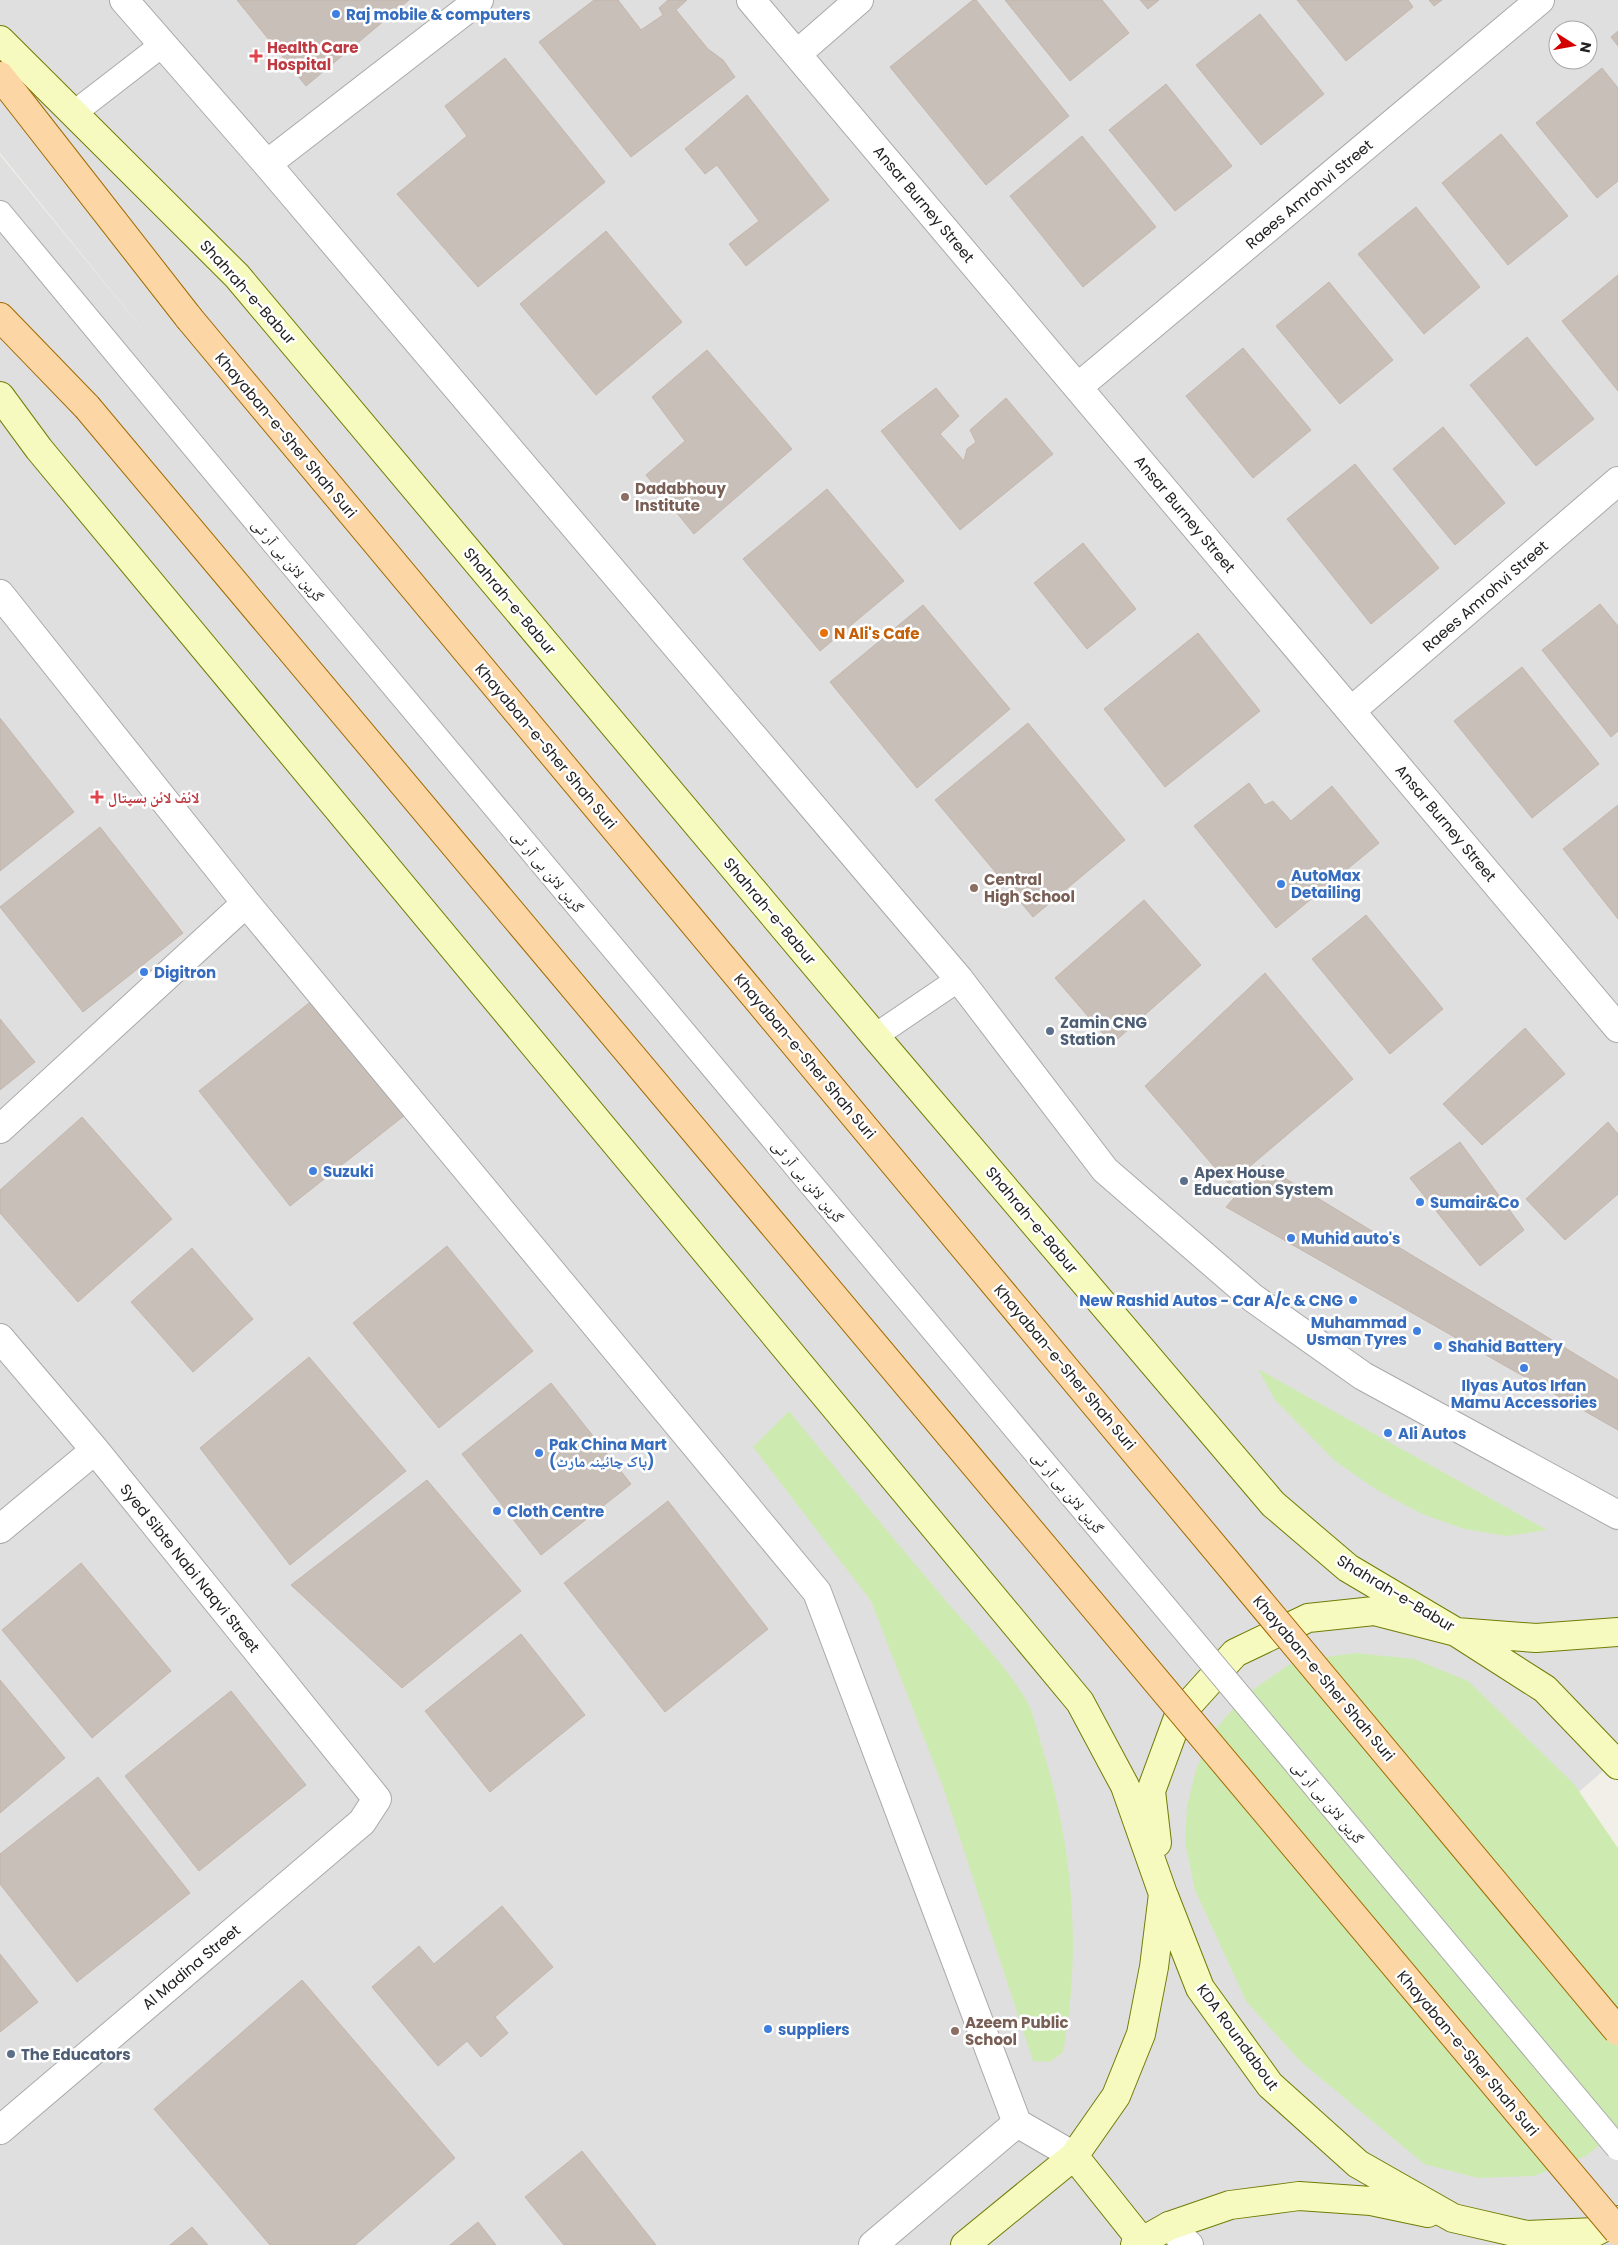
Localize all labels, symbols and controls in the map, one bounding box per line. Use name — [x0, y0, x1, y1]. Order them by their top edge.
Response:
place label: Raj mobile & computers — [346, 4, 531, 25]
marker: Raj mobile & computers — [330, 8, 342, 20]
north arrow — [1548, 20, 1598, 70]
place label: Health Care Hospital — [267, 37, 358, 75]
text: N — [1575, 40, 1597, 55]
marker: Health Care Hospital — [249, 49, 263, 63]
street label: Raees Amrohvi Street — [1241, 135, 1377, 253]
street label: Ansar Burney Street — [869, 141, 979, 267]
street label: Shahrah-e-Babur — [195, 235, 301, 349]
street label: Khayaban-e-Sher Shah Suri — [210, 348, 362, 522]
street label: Ansar Burney Street — [1130, 451, 1240, 577]
place label: Dadabhouy Institute — [635, 478, 726, 516]
marker: Dadabhouy Institute — [619, 491, 631, 503]
street label: گرین لائن بی آر ٹی — [247, 514, 329, 606]
street label: Raees Amrohvi Street — [1418, 536, 1552, 656]
street label: Shahrah-e-Babur — [459, 543, 561, 659]
place label: N Ali's Cafe — [834, 623, 920, 644]
marker: N Ali's Cafe — [818, 627, 830, 639]
street label: Khayaban-e-Sher Shah Suri — [470, 659, 622, 833]
street label: Ansar Burney Street — [1391, 760, 1501, 886]
place label: لائف لائن ہسپتال — [108, 787, 199, 808]
marker: لائف لائن ہسپتال — [90, 790, 104, 804]
street label: گرین لائن بی آر ٹی — [507, 825, 589, 917]
street label: Shahrah-e-Babur — [719, 853, 821, 969]
place label: AutoMax Detailing — [1291, 865, 1361, 903]
place label: Central High School — [984, 869, 1075, 907]
marker: AutoMax Detailing — [1275, 878, 1287, 890]
marker: Central High School — [968, 882, 980, 894]
place label: Digitron — [154, 962, 216, 983]
marker: Digitron — [138, 966, 150, 978]
street label: Khayaban-e-Sher Shah Suri — [729, 969, 881, 1143]
place label: Zamin CNG Station — [1060, 1012, 1147, 1050]
marker: Zamin CNG Station — [1044, 1025, 1056, 1037]
street label: گرین لائن بی آر ٹی — [767, 1135, 849, 1227]
place label: Suzuki — [323, 1161, 374, 1182]
street label: Shahrah-e-Babur — [981, 1162, 1083, 1278]
place label: Apex House Education System — [1194, 1162, 1333, 1200]
marker: Suzuki — [307, 1165, 319, 1177]
marker: Apex House Education System — [1178, 1175, 1190, 1187]
place label: Sumair&Co — [1430, 1192, 1520, 1213]
marker: Sumair&Co — [1414, 1196, 1426, 1208]
place label: Muhid auto's — [1301, 1228, 1400, 1249]
marker: Muhid auto's — [1285, 1232, 1297, 1244]
street label: Khayaban-e-Sher Shah Suri — [989, 1280, 1141, 1454]
place label: New Rashid Autos - Car A/c & CNG — [1079, 1290, 1343, 1311]
marker: New Rashid Autos - Car A/c & CNG — [1347, 1294, 1359, 1306]
place label: Muhammad Usman Tyres — [1306, 1312, 1407, 1350]
marker: Muhammad Usman Tyres — [1411, 1325, 1423, 1337]
place label: Shahid Battery — [1448, 1336, 1563, 1357]
marker: Shahid Battery — [1432, 1340, 1444, 1352]
marker: Ilyas Autos Irfan Mamu Accessories — [1518, 1362, 1530, 1374]
place label: Ilyas Autos Irfan Mamu Accessories — [1451, 1375, 1597, 1413]
place label: Ali Autos — [1398, 1423, 1466, 1444]
marker: Ali Autos — [1382, 1427, 1394, 1439]
place label: Pak China Mart (پاک چائینہ مارٹ) — [549, 1434, 667, 1472]
street label: گرین لائن بی آر ٹی — [1027, 1446, 1109, 1538]
marker: Pak China Mart (پاک چائینہ مارٹ) — [533, 1447, 545, 1459]
street label: Syed Sibte Nabi Naqvi Street — [115, 1479, 265, 1657]
place label: Cloth Centre — [507, 1501, 604, 1522]
marker: Cloth Centre — [491, 1505, 503, 1517]
street label: Shahrah-e-Babur — [1333, 1549, 1459, 1637]
street label: Khayaban-e-Sher Shah Suri — [1248, 1591, 1400, 1765]
street label: گرین لائن بی آر ٹی — [1287, 1756, 1369, 1848]
street label: Al Madina Street — [137, 1920, 245, 2014]
street label: Khayaban-e-Sher Shah Suri — [1392, 1966, 1544, 2140]
street label: KDA Roundabout — [1192, 1980, 1284, 2094]
place label: Azeem Public School — [965, 2012, 1069, 2050]
place label: suppliers — [778, 2019, 850, 2040]
marker: suppliers — [762, 2023, 774, 2035]
marker: Azeem Public School — [949, 2025, 961, 2037]
place label: The Educators — [21, 2044, 131, 2065]
marker: The Educators — [5, 2048, 17, 2060]

